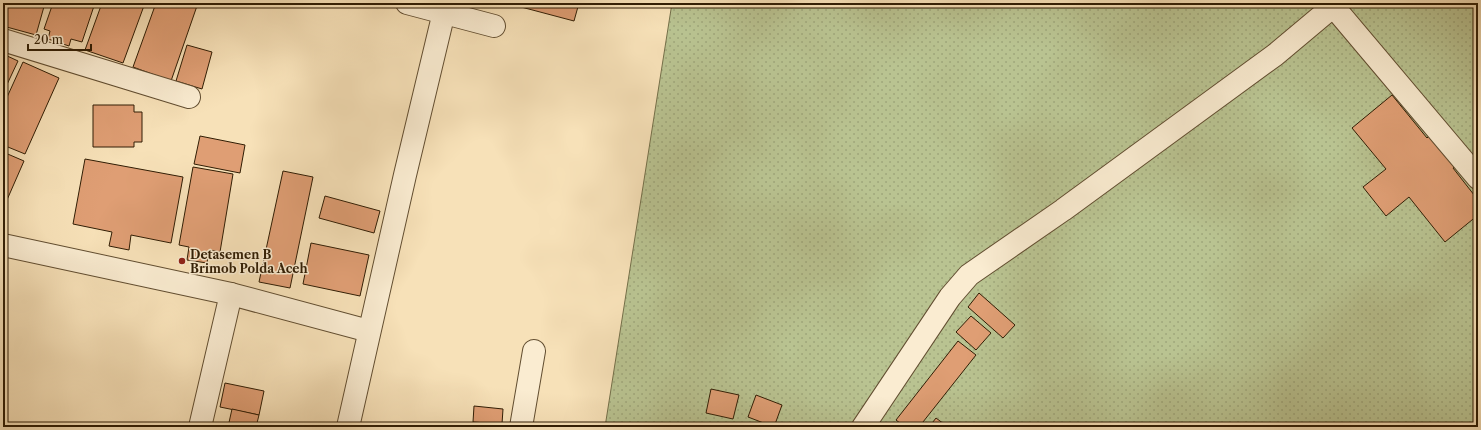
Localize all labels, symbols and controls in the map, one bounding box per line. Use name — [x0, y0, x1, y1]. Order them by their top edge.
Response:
scale bar — [28, 26, 91, 52]
text: 20 m — [34, 32, 63, 47]
place label: Detasemen B Brimob Polda Aceh — [190, 247, 309, 276]
marker: Detasemen B Brimob Polda Aceh — [177, 256, 187, 266]

